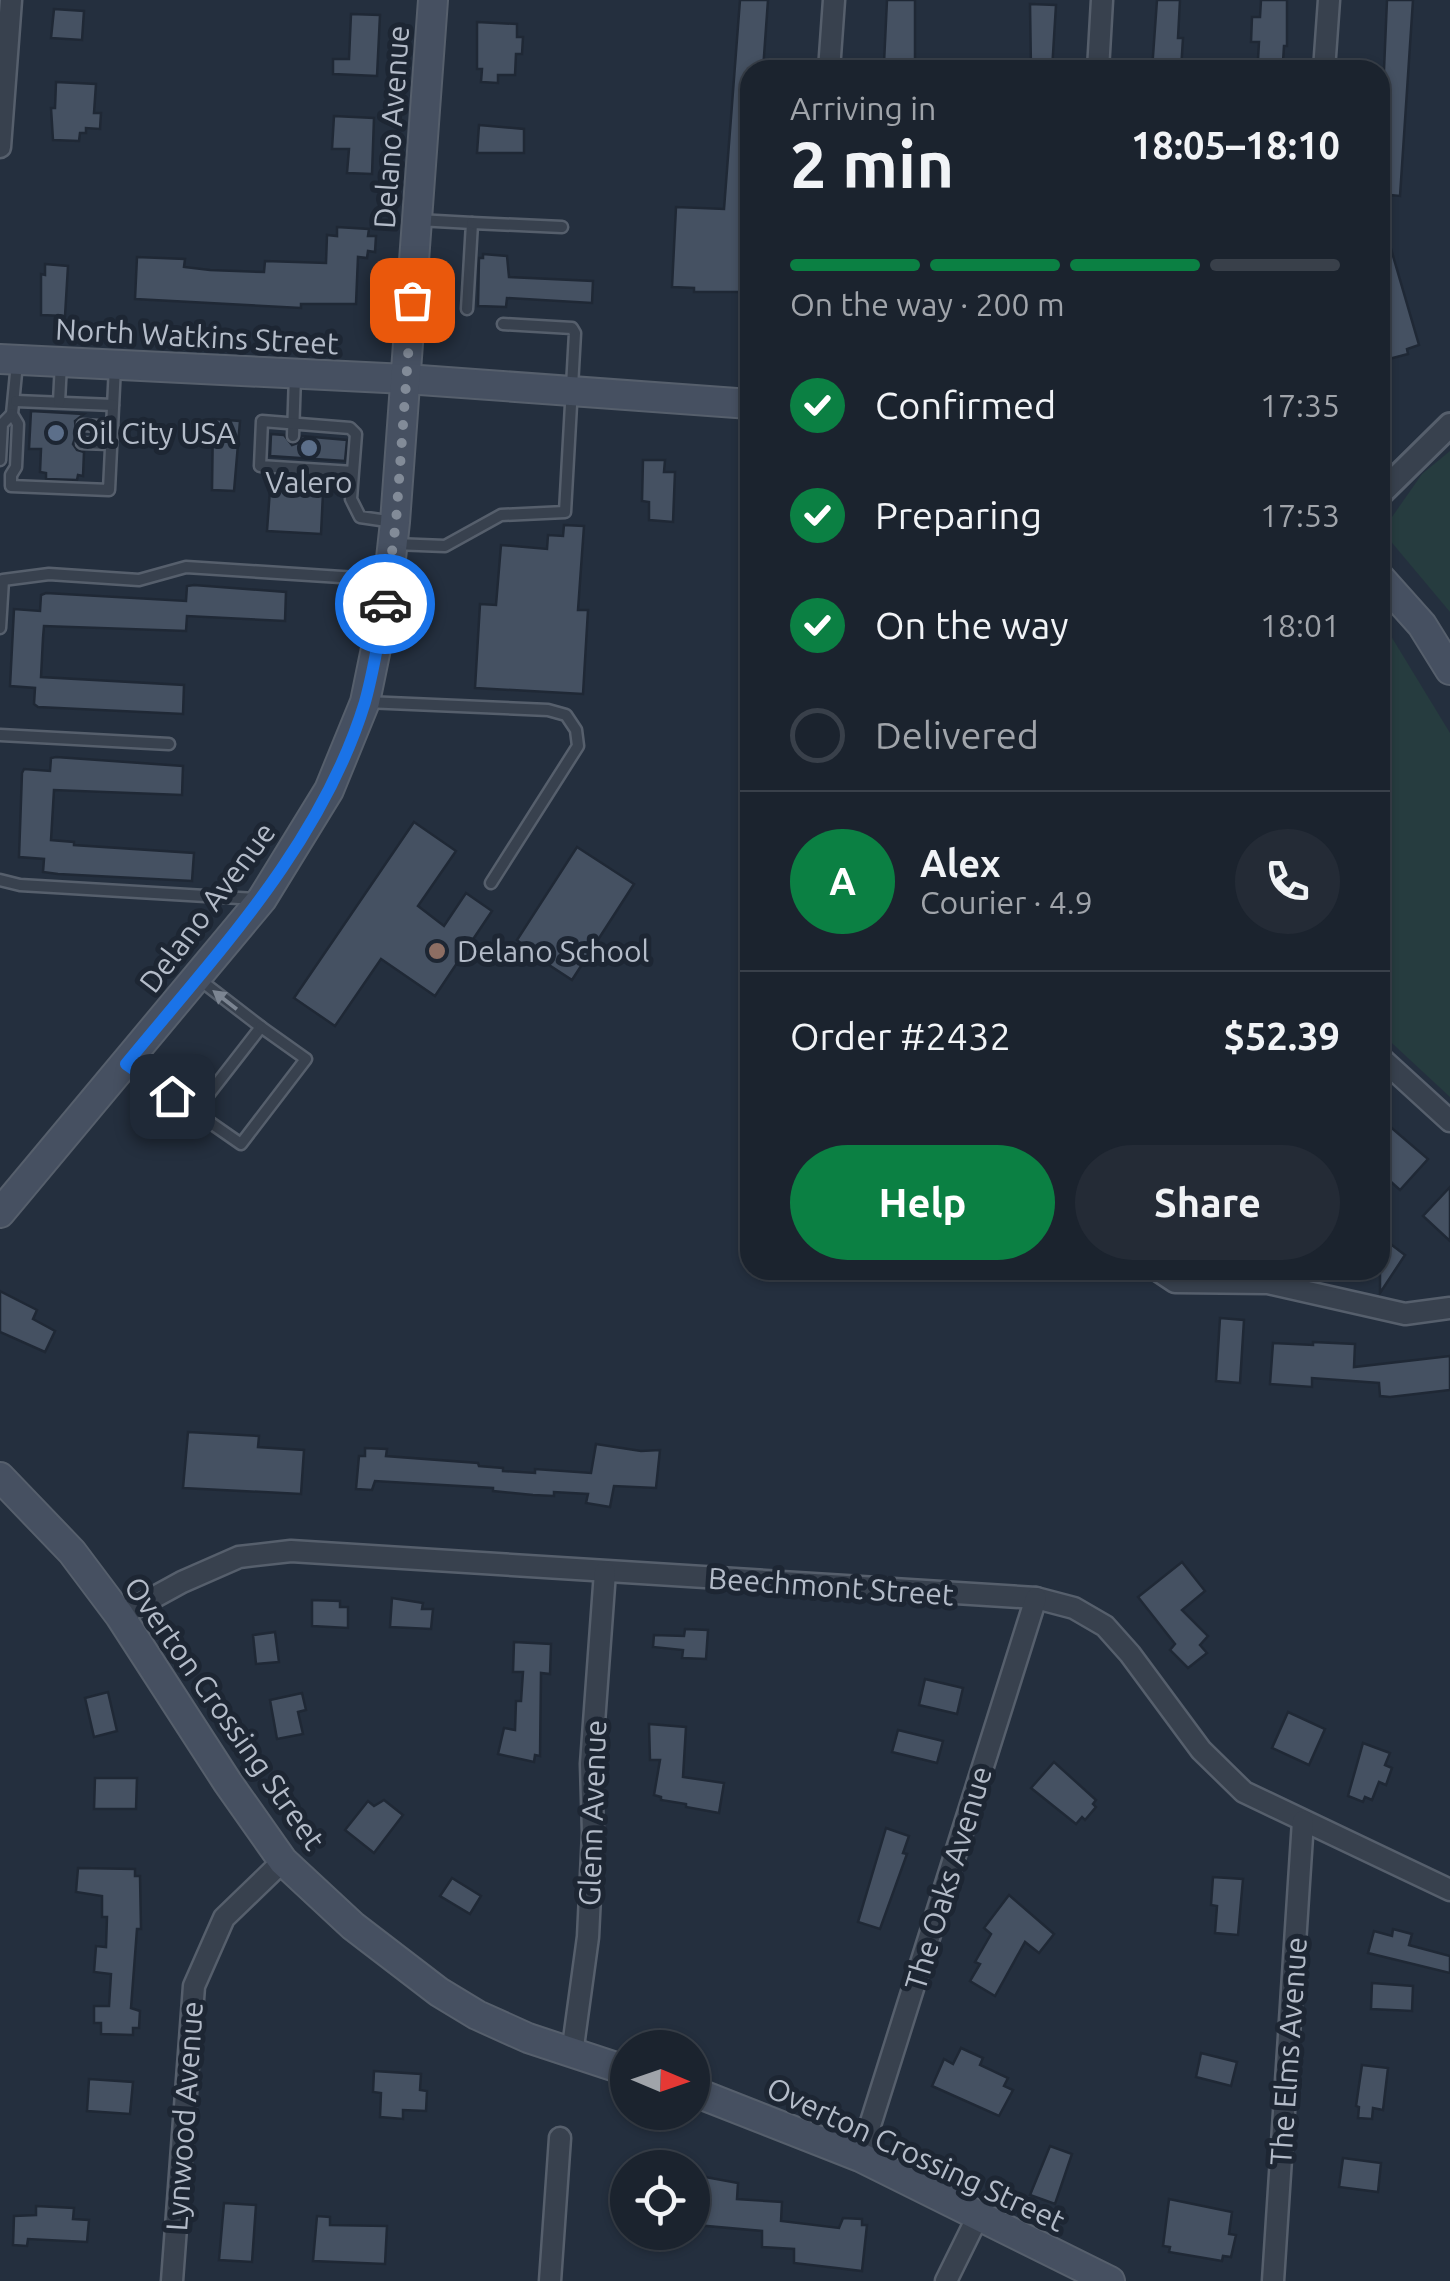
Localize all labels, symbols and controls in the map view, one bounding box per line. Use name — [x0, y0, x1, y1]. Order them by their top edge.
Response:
street label: Delano Avenue — [367, 24, 415, 230]
text: Arriving in — [790, 90, 936, 126]
text: 18:05–18:10 — [1131, 124, 1340, 166]
text: 2 min — [790, 127, 954, 200]
pin — [370, 258, 455, 343]
icon: bag — [385, 273, 440, 328]
text: On the way · 200 m — [790, 286, 1065, 322]
street label: North Watkins Street — [54, 312, 340, 360]
icon: check — [790, 378, 845, 433]
text: Confirmed — [875, 384, 1056, 426]
text: 17:35 — [1260, 387, 1340, 423]
place label: Oil City USA — [76, 416, 236, 450]
marker: Oil City USA — [45, 422, 67, 444]
marker: Valero — [298, 437, 320, 459]
place label: Valero — [265, 465, 353, 499]
icon: check — [790, 488, 845, 543]
text: Preparing — [875, 494, 1042, 536]
text: 17:53 — [1260, 497, 1340, 533]
courier — [335, 554, 435, 654]
icon: car — [358, 577, 413, 632]
icon: check — [790, 598, 845, 653]
text: On the way — [875, 604, 1068, 646]
text: 18:01 — [1260, 607, 1340, 643]
text: Delivered — [875, 714, 1039, 756]
street label: Delano Avenue — [132, 815, 282, 999]
button: phone — [1235, 829, 1340, 934]
text: Alex — [920, 842, 1001, 884]
text: A — [829, 860, 856, 902]
text: Courier · 4.9 — [920, 884, 1093, 920]
place label: Delano School — [457, 934, 650, 968]
marker: Delano School — [426, 940, 448, 962]
one-way arrow — [212, 990, 238, 1010]
text: Order #2432 — [790, 1015, 1011, 1057]
text: $52.39 — [1223, 1015, 1340, 1057]
pin — [130, 1054, 215, 1139]
icon: home — [145, 1069, 200, 1124]
button: Help — [790, 1145, 1055, 1260]
button: Share — [1075, 1145, 1340, 1260]
street label: Beechmont Street — [707, 1560, 955, 1612]
street label: Overton Crossing Street — [118, 1570, 332, 1856]
street label: Glenn Avenue — [572, 1719, 612, 1907]
street label: The Oaks Avenue — [898, 1762, 998, 1994]
street label: The Elms Avenue — [1263, 1936, 1313, 2166]
street label: Lynwood Avenue — [159, 2000, 209, 2232]
north arrow — [610, 2030, 710, 2130]
map controls — [610, 2030, 710, 2250]
street label: Overton Crossing Street — [762, 2070, 1071, 2238]
button: locate — [610, 2150, 710, 2250]

